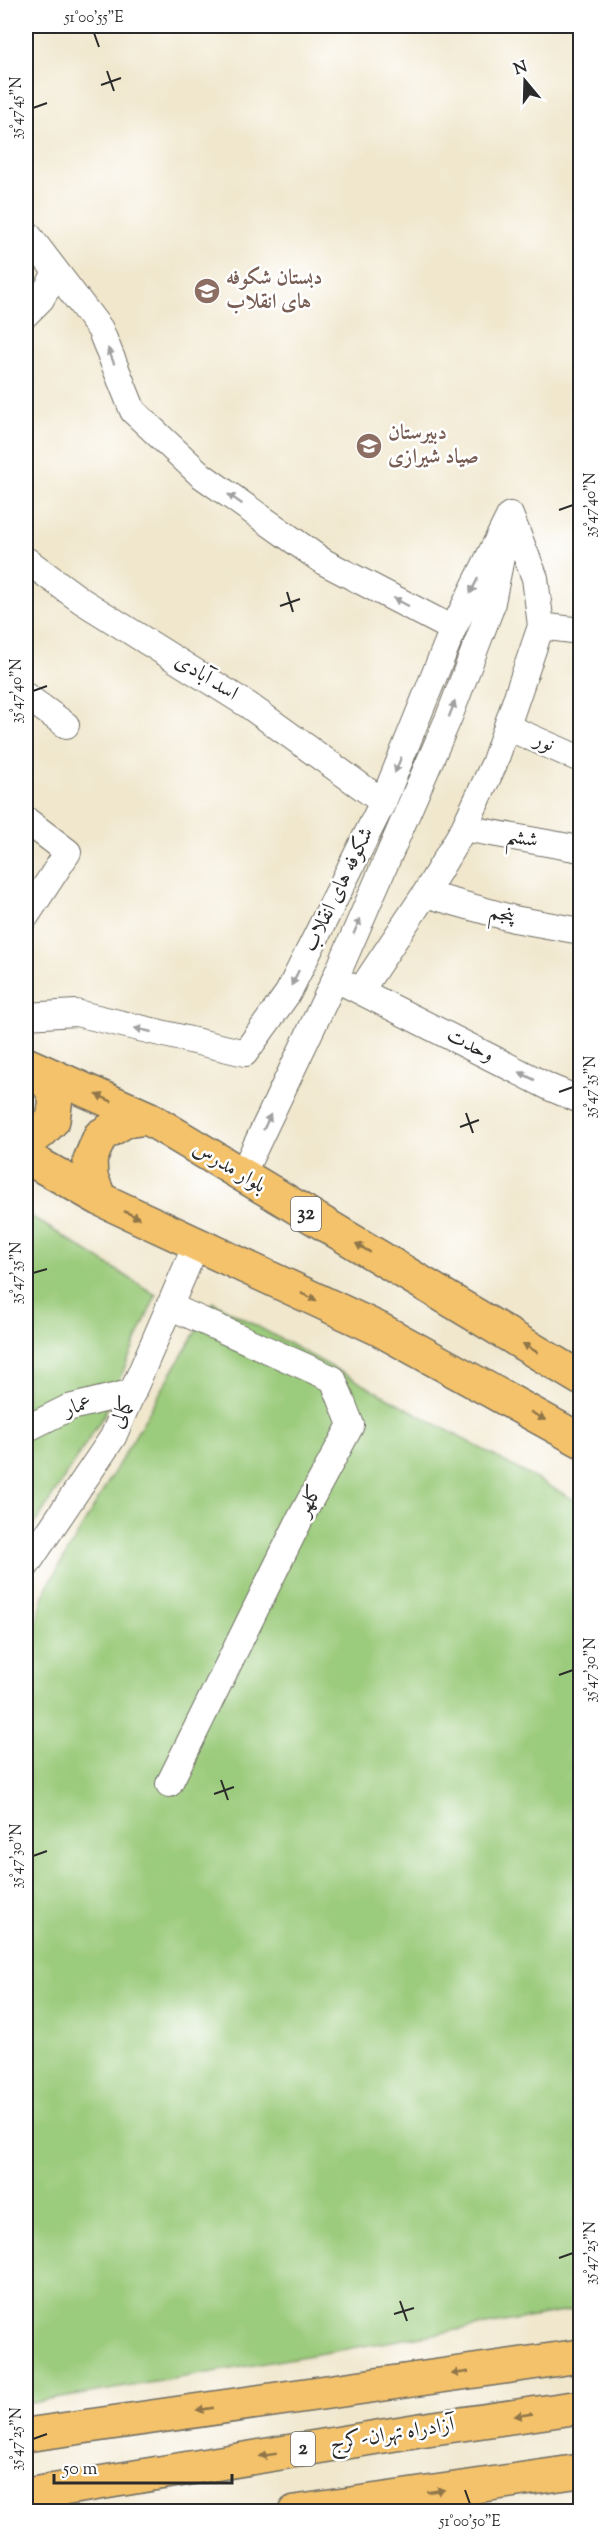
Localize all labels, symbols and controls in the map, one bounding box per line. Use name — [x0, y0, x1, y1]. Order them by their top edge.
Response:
text: 51°00'55"E — [63, 8, 124, 29]
north arrow — [495, 51, 555, 111]
text: N — [511, 56, 531, 82]
text: 35°47'45"N — [7, 77, 28, 139]
place label: دبستان شکوفه های انقلاب — [226, 264, 322, 318]
school or university icon: دبستان شکوفه های انقلاب — [192, 276, 222, 306]
one-way arrow — [106, 346, 116, 364]
place label: دبیرستان صیاد شیرازی — [388, 419, 479, 473]
school or university icon: دبیرستان صیاد شیرازی — [354, 431, 384, 461]
text: 35°47'40"N — [581, 472, 602, 537]
one-way arrow — [228, 493, 244, 505]
one-way arrow — [470, 577, 479, 594]
one-way arrow — [392, 597, 409, 607]
street label: اسد آبادی — [168, 647, 244, 709]
text: 35°47'40"N — [7, 658, 28, 723]
one-way arrow — [448, 700, 457, 718]
street label: نور — [527, 725, 559, 761]
one-way arrow — [393, 756, 402, 774]
street label: ششم — [503, 821, 540, 861]
street label: شکوفه های انقلاب — [296, 823, 382, 957]
street label: پنجم — [485, 897, 520, 936]
one-way arrow — [353, 918, 362, 935]
one-way arrow — [291, 970, 300, 987]
street label: وحدت — [441, 1021, 499, 1071]
one-way arrow — [134, 1025, 152, 1035]
text: 35°47'35"N — [581, 1056, 602, 1118]
one-way arrow — [519, 1071, 536, 1080]
one-way arrow — [94, 1093, 112, 1103]
one-way arrow — [262, 1114, 271, 1131]
street label: بلوار مدرس — [187, 1134, 271, 1202]
road number: 32 — [291, 1197, 321, 1231]
one-way arrow — [124, 1210, 141, 1219]
text: 35°47'35"N — [7, 1242, 28, 1304]
one-way arrow — [354, 1243, 371, 1253]
one-way arrow — [300, 1293, 317, 1302]
one-way arrow — [522, 1343, 538, 1354]
street label: عمار — [58, 1388, 96, 1426]
street label: کمالی — [103, 1392, 143, 1434]
one-way arrow — [529, 1411, 546, 1421]
street label: کلهر — [288, 1480, 331, 1524]
text: 35°47'30"N — [581, 1638, 602, 1702]
text: 35°47'30"N — [7, 1824, 28, 1888]
text: 35°47'25"N — [581, 2221, 602, 2285]
one-way arrow — [451, 2369, 470, 2378]
one-way arrow — [195, 2404, 214, 2414]
text: 35°47'25"N — [7, 2407, 28, 2471]
street label: آزادراه تهران-کرج — [328, 2410, 459, 2462]
one-way arrow — [513, 2411, 532, 2420]
road number: 2 — [291, 2432, 315, 2466]
scale bar — [54, 2447, 232, 2485]
one-way arrow — [258, 2450, 277, 2459]
text: 50 m — [62, 2457, 98, 2483]
one-way arrow — [427, 2486, 446, 2495]
text: 51°00'50"E — [438, 2512, 501, 2533]

